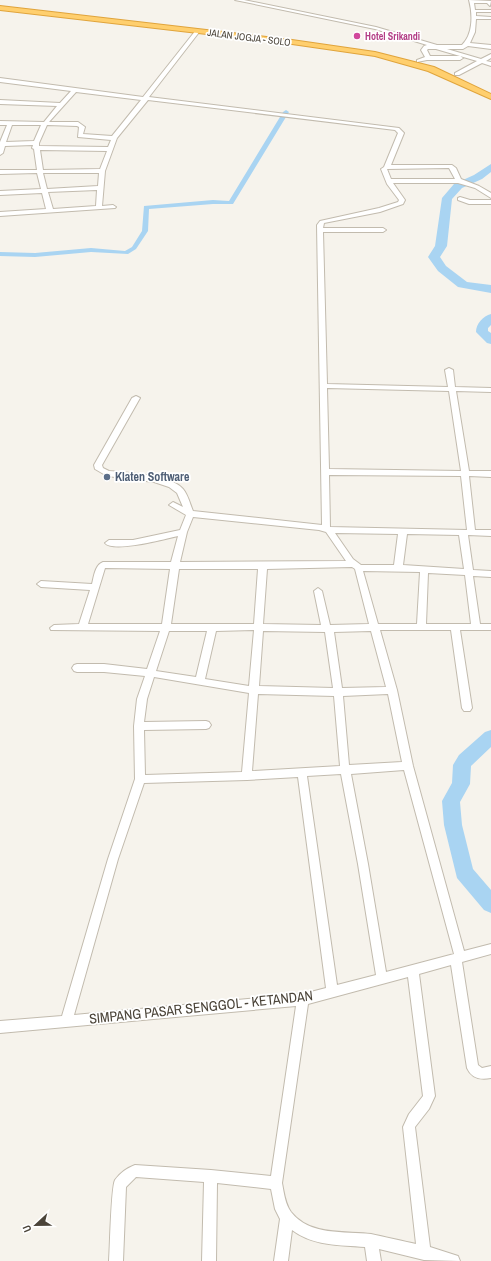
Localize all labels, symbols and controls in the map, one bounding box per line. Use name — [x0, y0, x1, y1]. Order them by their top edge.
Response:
street label: JALAN JOGJA - SOLO — [207, 26, 291, 49]
place label: Hotel Srikandi — [365, 30, 420, 43]
marker: Hotel Srikandi — [352, 31, 362, 41]
place label: Klaten Software — [115, 469, 190, 485]
marker: Klaten Software — [102, 472, 112, 482]
street label: SIMPANG PASAR SENGGOL - KETANDAN — [88, 986, 314, 1028]
north arrow — [16, 1205, 56, 1245]
text: U — [19, 1223, 34, 1234]

